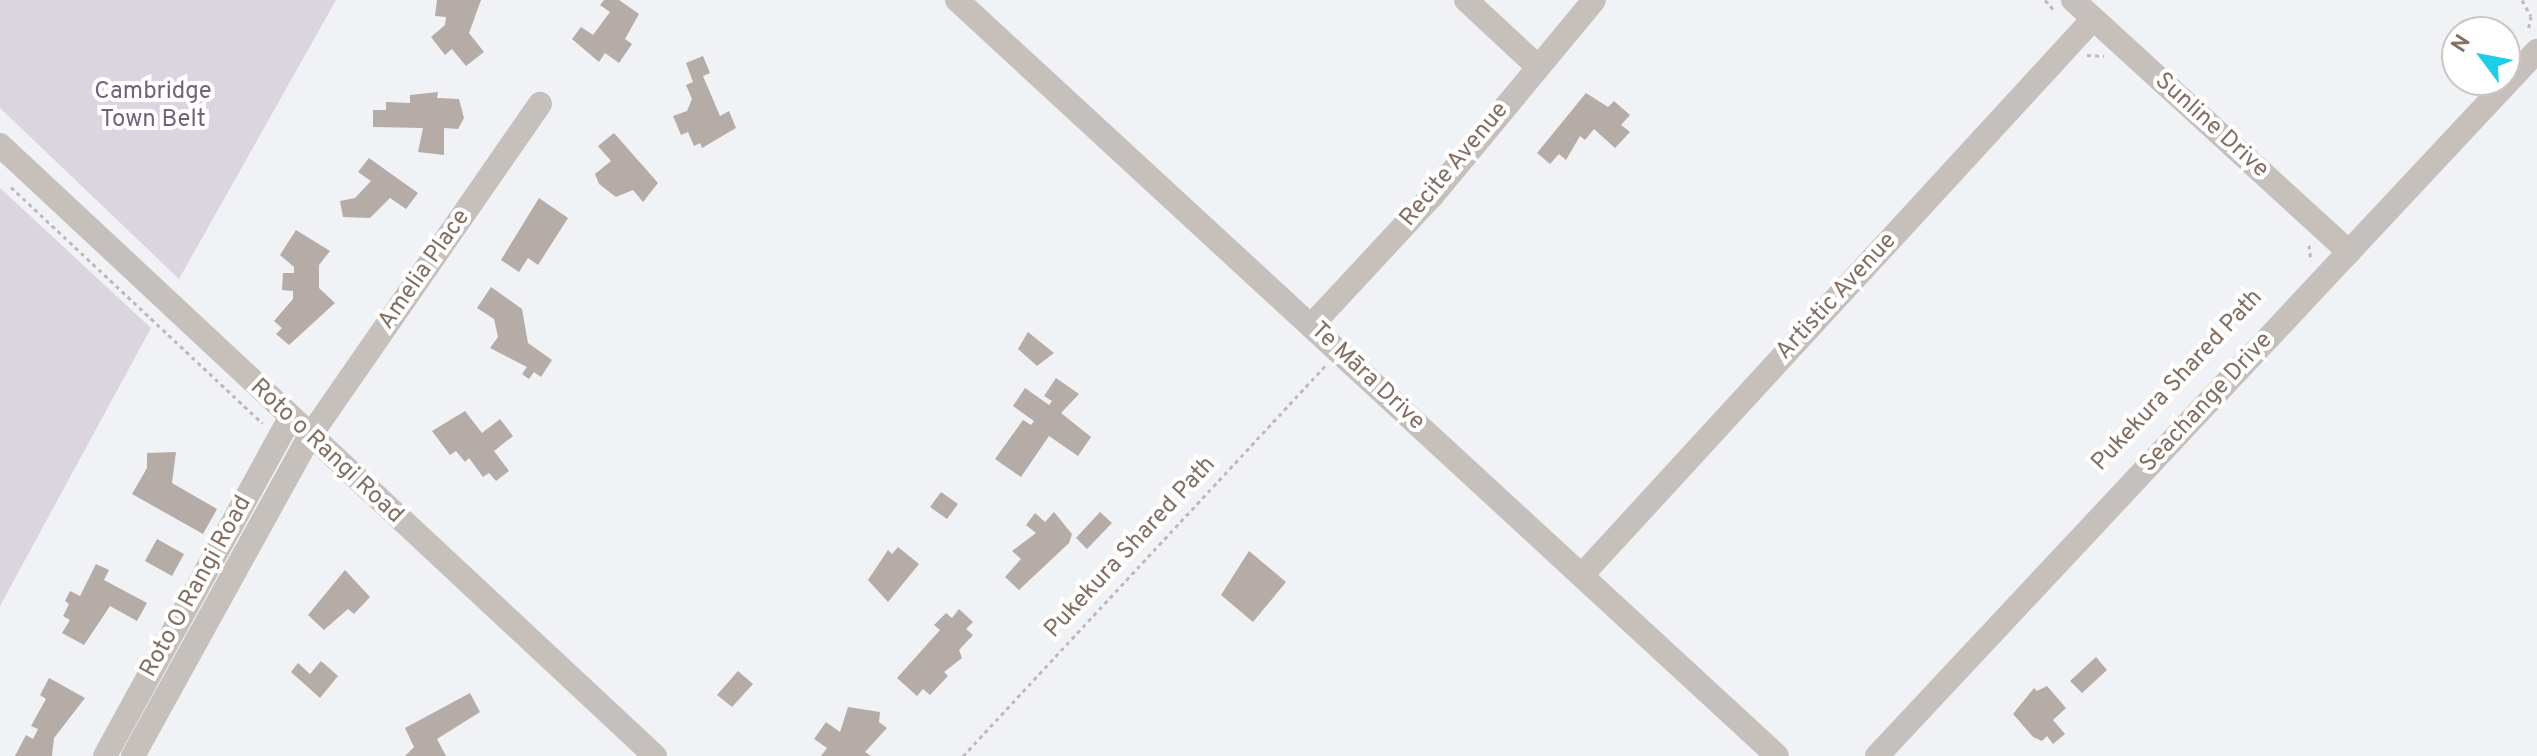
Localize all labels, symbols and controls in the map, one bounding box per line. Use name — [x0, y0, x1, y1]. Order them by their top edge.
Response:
north arrow — [2441, 16, 2521, 96]
text: N — [2446, 30, 2478, 58]
street label: Sunline Drive — [2148, 67, 2274, 185]
park label: Cambridge Town Belt — [94, 79, 212, 135]
street label: Recite Avenue — [1394, 97, 1516, 233]
street label: Amelia Place — [373, 204, 477, 336]
street label: Artistic Avenue — [1770, 227, 1904, 367]
street label: Pukekura Shared Path — [2086, 284, 2270, 478]
street label: Te Māra Drive — [1304, 317, 1430, 437]
street label: Seachange Drive — [2135, 327, 2279, 479]
street label: Roto o Rangi Road — [244, 374, 408, 530]
street label: Pukekura Shared Path — [1039, 451, 1223, 645]
street label: Roto O Rangi Road — [135, 491, 259, 683]

